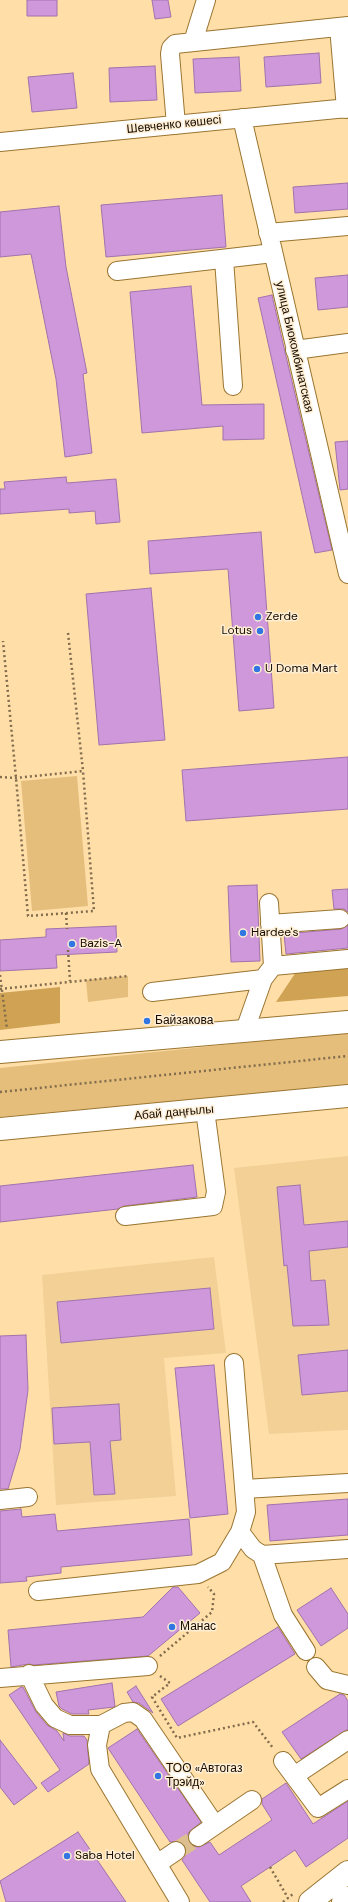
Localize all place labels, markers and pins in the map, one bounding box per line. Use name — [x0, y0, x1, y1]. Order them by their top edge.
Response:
place label: Zerde — [266, 610, 298, 624]
marker: Zerde — [253, 612, 263, 622]
place label: Lotus — [221, 624, 252, 638]
marker: Lotus — [255, 626, 265, 636]
place label: U Doma Mart — [265, 662, 338, 676]
marker: U Doma Mart — [252, 664, 262, 674]
place label: Hardee's — [251, 926, 298, 940]
marker: Hardee's — [238, 928, 248, 938]
place label: Bazis-A — [80, 937, 122, 951]
marker: Bazis-A — [67, 939, 77, 949]
place label: Байзакова — [155, 1014, 213, 1028]
marker: Байзакова — [142, 1016, 152, 1026]
place label: Манас — [180, 1620, 216, 1634]
marker: Манас — [167, 1622, 177, 1632]
place label: ТОО «Автогаз Трэйд» — [166, 1762, 242, 1790]
marker: ТОО «Автогаз Трэйд» — [153, 1771, 163, 1781]
place label: Saba Hotel — [75, 1849, 135, 1863]
marker: Saba Hotel — [62, 1851, 72, 1861]

